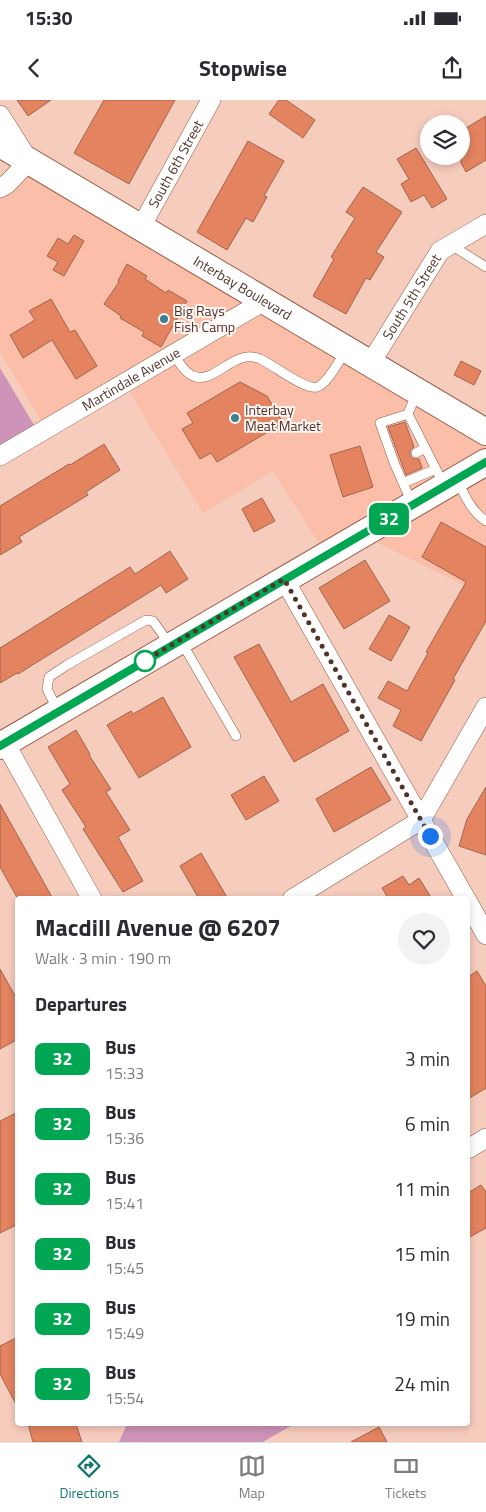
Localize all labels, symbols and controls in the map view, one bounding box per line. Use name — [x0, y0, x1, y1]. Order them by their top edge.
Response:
text: 15:30 — [25, 3, 72, 32]
text: Stopwise — [199, 51, 287, 85]
icon: back — [20, 54, 48, 82]
icon: share — [438, 54, 466, 82]
map controls — [420, 115, 470, 165]
button: layers — [420, 115, 470, 165]
street label: South 6th Street — [143, 116, 208, 211]
street label: Interbay Boulevard — [190, 250, 296, 325]
street label: South 5th Street — [377, 250, 446, 344]
place label: Big Rays Fish Camp — [174, 300, 235, 337]
marker: Big Rays Fish Camp — [158, 313, 170, 325]
street label: Martindale Avenue — [78, 341, 184, 416]
place label: Interbay Meat Market — [245, 399, 321, 436]
marker: Interbay Meat Market — [229, 412, 241, 424]
line badge: 32 — [366, 503, 412, 535]
text: 32 — [379, 505, 399, 532]
unlabelled marker — [134, 650, 156, 672]
your location — [418, 824, 443, 849]
text: Macdill Avenue @ 6207 — [35, 909, 281, 945]
button: heart — [398, 913, 450, 965]
text: Walk · 3 min · 190 m — [35, 946, 171, 970]
text: Departures — [35, 989, 127, 1018]
text: Bus — [105, 1032, 136, 1061]
text: 3 min — [405, 1044, 450, 1073]
text: 32 — [52, 1045, 73, 1072]
text: 15:33 — [105, 1061, 144, 1085]
text: Bus — [105, 1097, 136, 1126]
text: 6 min — [405, 1109, 450, 1138]
text: 32 — [52, 1110, 73, 1137]
text: 15:36 — [105, 1126, 144, 1150]
text: Bus — [105, 1162, 136, 1191]
text: 11 min — [394, 1174, 450, 1203]
text: 32 — [52, 1175, 73, 1202]
text: 15:41 — [105, 1191, 144, 1215]
text: Bus — [105, 1227, 136, 1256]
text: 15 min — [394, 1239, 450, 1268]
text: 32 — [52, 1240, 73, 1267]
text: 15:45 — [105, 1256, 144, 1280]
text: Bus — [105, 1292, 136, 1321]
text: 19 min — [394, 1304, 450, 1333]
text: 32 — [52, 1305, 73, 1332]
text: 15:49 — [105, 1321, 144, 1345]
text: Bus — [105, 1357, 136, 1386]
text: 24 min — [394, 1369, 450, 1398]
text: 32 — [52, 1370, 73, 1397]
text: 15:54 — [105, 1386, 144, 1410]
tab: Directions — [60, 1452, 119, 1503]
tab: Map — [238, 1452, 266, 1503]
tab: Tickets — [385, 1452, 426, 1503]

